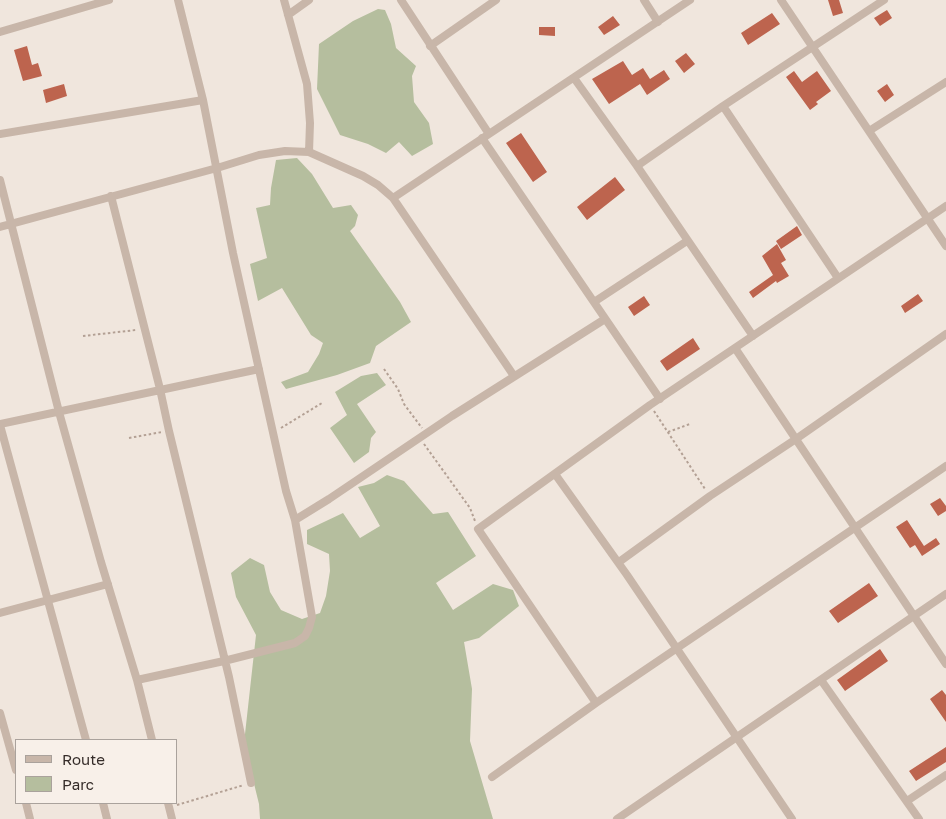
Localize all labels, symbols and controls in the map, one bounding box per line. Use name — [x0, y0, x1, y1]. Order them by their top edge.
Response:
legend — [15, 739, 178, 804]
text: Route — [62, 750, 105, 768]
text: Parc — [62, 775, 94, 793]

